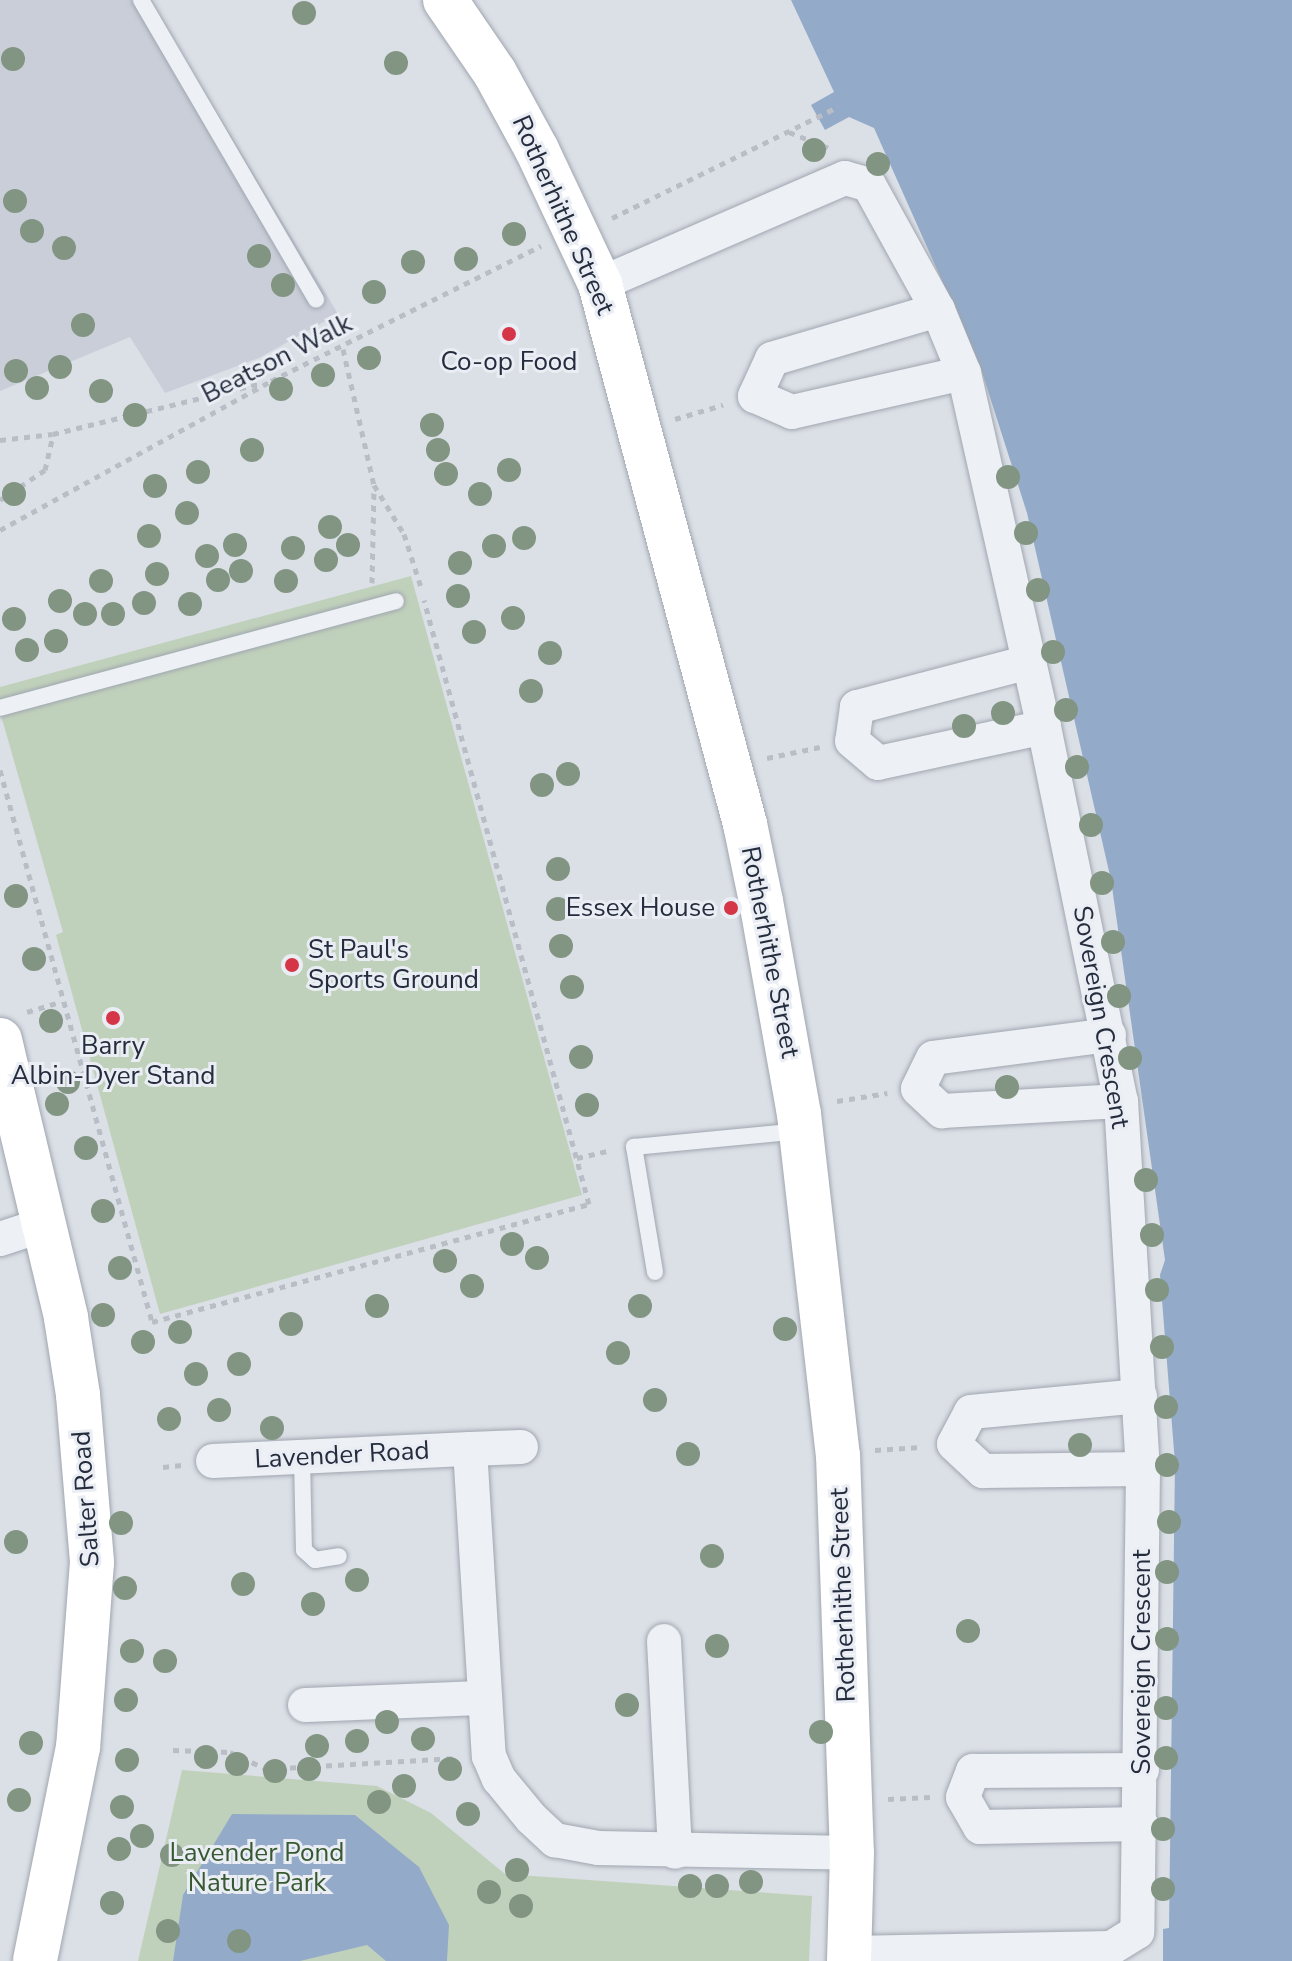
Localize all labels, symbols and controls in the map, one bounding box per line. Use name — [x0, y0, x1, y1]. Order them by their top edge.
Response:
street label: Rotherhithe Street — [505, 111, 621, 319]
street label: Beatson Walk — [197, 308, 357, 410]
marker: Co-op Food — [500, 325, 518, 343]
place label: Co-op Food — [441, 346, 577, 378]
street label: Rotherhithe Street — [734, 844, 806, 1060]
place label: Essex House — [566, 892, 715, 924]
marker: Essex House — [722, 899, 740, 917]
street label: Sovereign Crescent — [1066, 903, 1136, 1131]
place label: St Paul's Sports Ground — [308, 934, 479, 996]
marker: St Paul's Sports Ground — [283, 956, 301, 974]
marker: Barry Albin-Dyer Stand — [104, 1009, 122, 1027]
place label: Barry Albin-Dyer Stand — [11, 1030, 215, 1092]
street label: Salter Road — [66, 1430, 106, 1568]
street label: Lavender Road — [254, 1435, 430, 1475]
street label: Rotherhithe Street — [824, 1487, 862, 1703]
street label: Sovereign Crescent — [1126, 1549, 1158, 1775]
park label: Lavender Pond Nature Park — [170, 1837, 344, 1898]

